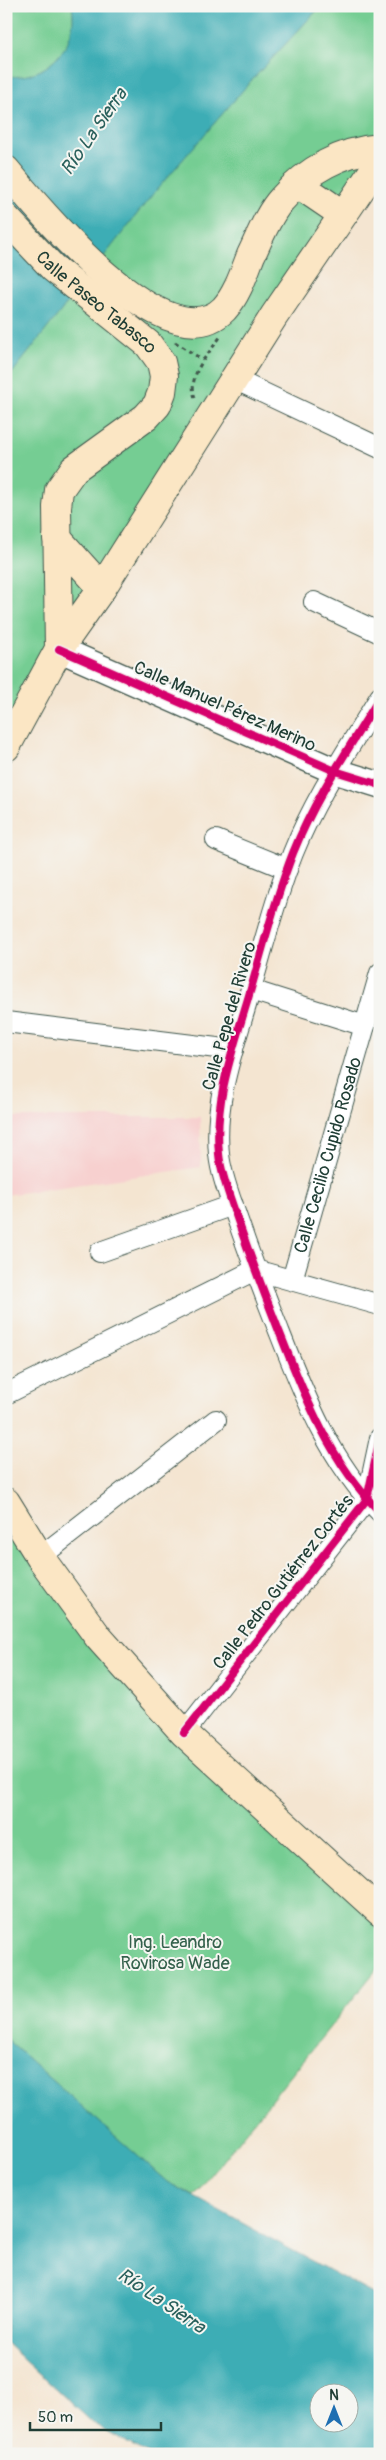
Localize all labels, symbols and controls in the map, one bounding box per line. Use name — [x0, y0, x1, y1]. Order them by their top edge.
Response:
water label: Río La Sierra — [55, 83, 133, 180]
street label: Calle Paseo Tabasco — [31, 246, 162, 358]
street label: Calle Manuel Pérez Merino — [130, 656, 320, 757]
street label: Calle Pepe del Rivero — [197, 939, 262, 1093]
street label: Calle Cecilio Cupido Rosado — [289, 1054, 367, 1256]
street label: Calle Pedro Gutiérrez Cortés — [208, 1490, 359, 1674]
park label: Ing. Leandro Rovirosa Wade — [120, 1931, 230, 1975]
water label: Río La Sierra — [113, 2263, 211, 2340]
north arrow — [308, 2382, 358, 2432]
text: N — [329, 2387, 339, 2404]
scale bar — [30, 2400, 161, 2432]
text: 50 m — [38, 2408, 73, 2427]

